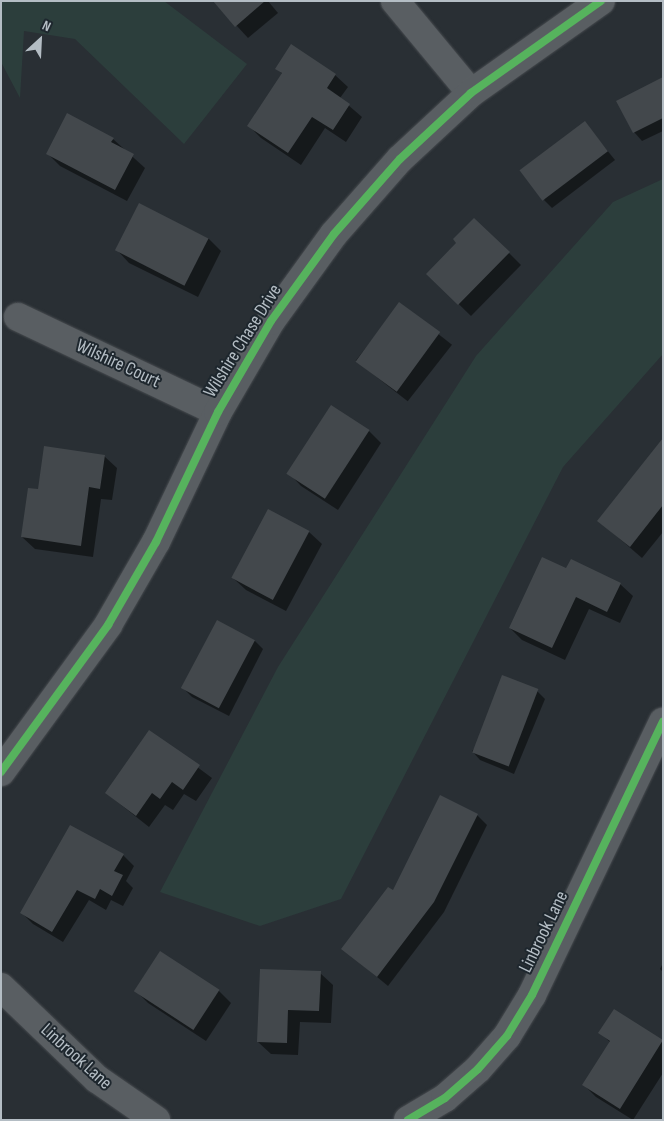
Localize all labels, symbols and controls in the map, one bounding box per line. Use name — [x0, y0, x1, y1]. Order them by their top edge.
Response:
north arrow — [15, 15, 65, 65]
text: N — [40, 17, 54, 35]
street label: Wilshire Chase Drive — [199, 280, 287, 402]
street label: Wilshire Court — [72, 335, 164, 393]
street label: Linbrook Lane — [514, 888, 574, 976]
street label: Linbrook Lane — [36, 1019, 116, 1095]

